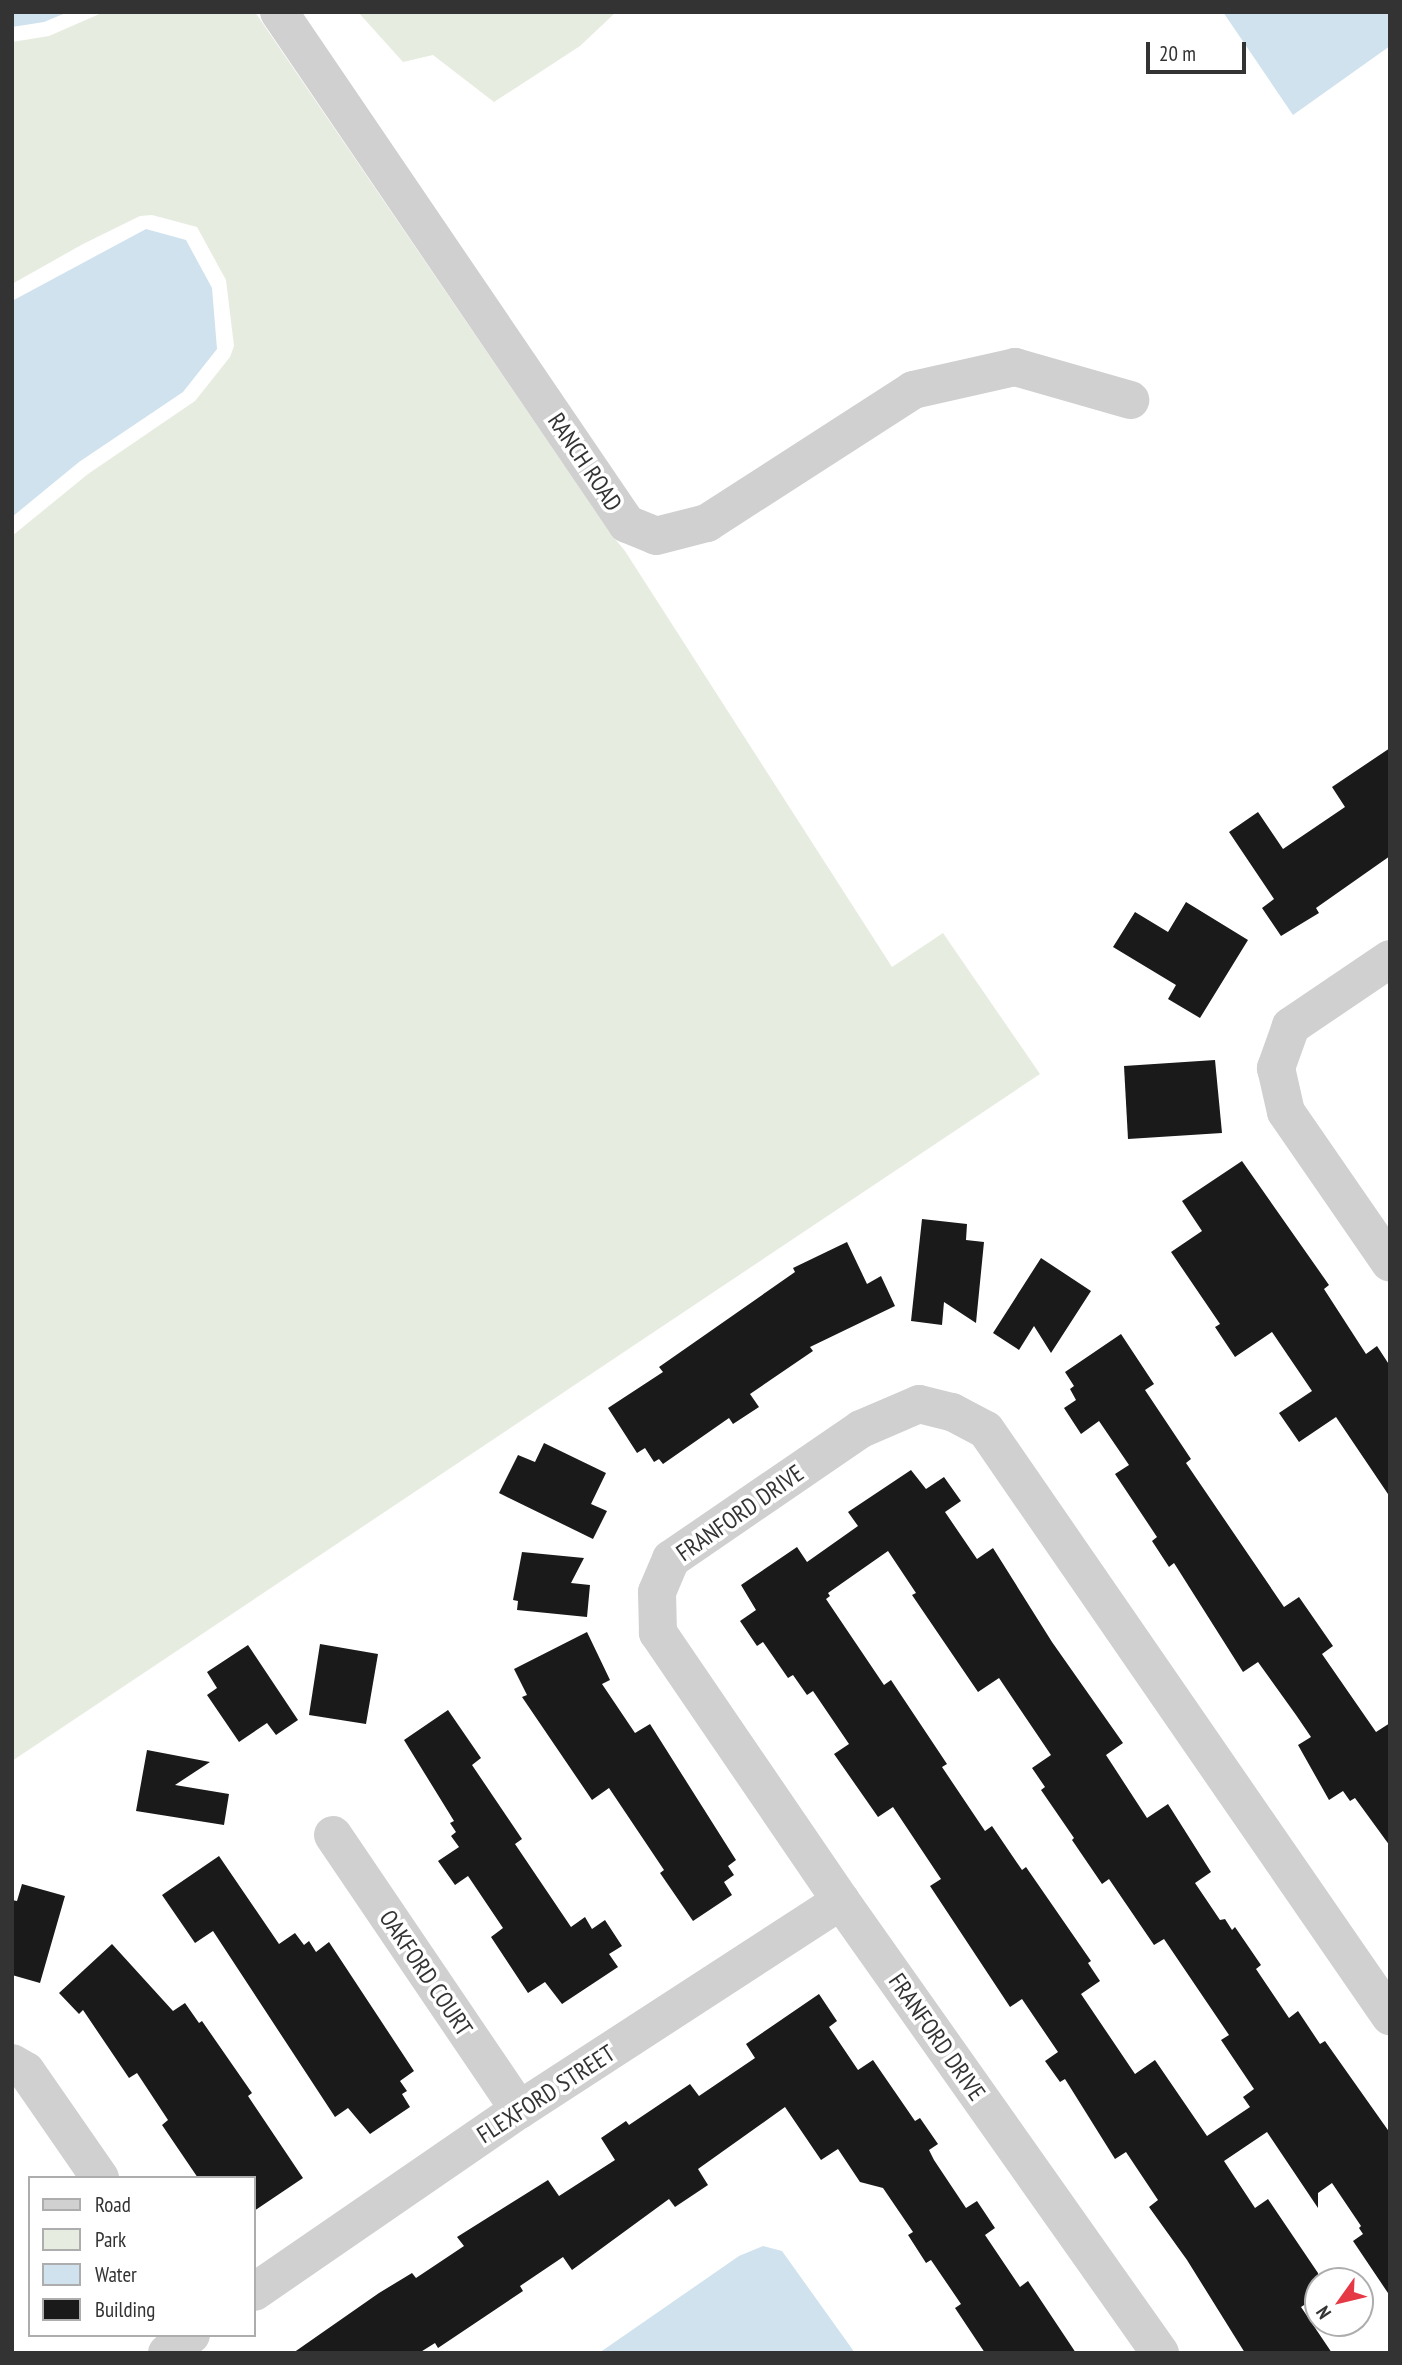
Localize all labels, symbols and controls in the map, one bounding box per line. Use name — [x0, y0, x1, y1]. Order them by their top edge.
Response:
scale bar — [1150, 28, 1250, 72]
text: 20 m — [1159, 40, 1196, 67]
street label: RANCH ROAD — [542, 408, 628, 516]
street label: FRANFORD DRIVE — [671, 1459, 809, 1567]
street label: OAKFORD COURT — [373, 1905, 479, 2041]
street label: FRANFORD DRIVE — [883, 1968, 991, 2106]
street label: FLEXFORD STREET — [472, 2039, 620, 2149]
legend — [28, 2176, 256, 2337]
text: Road — [95, 2191, 131, 2218]
text: Park — [95, 2226, 126, 2253]
text: Water — [95, 2261, 137, 2288]
north arrow — [1304, 2267, 1374, 2337]
text: Building — [95, 2296, 155, 2323]
text: N — [1310, 2302, 1336, 2324]

